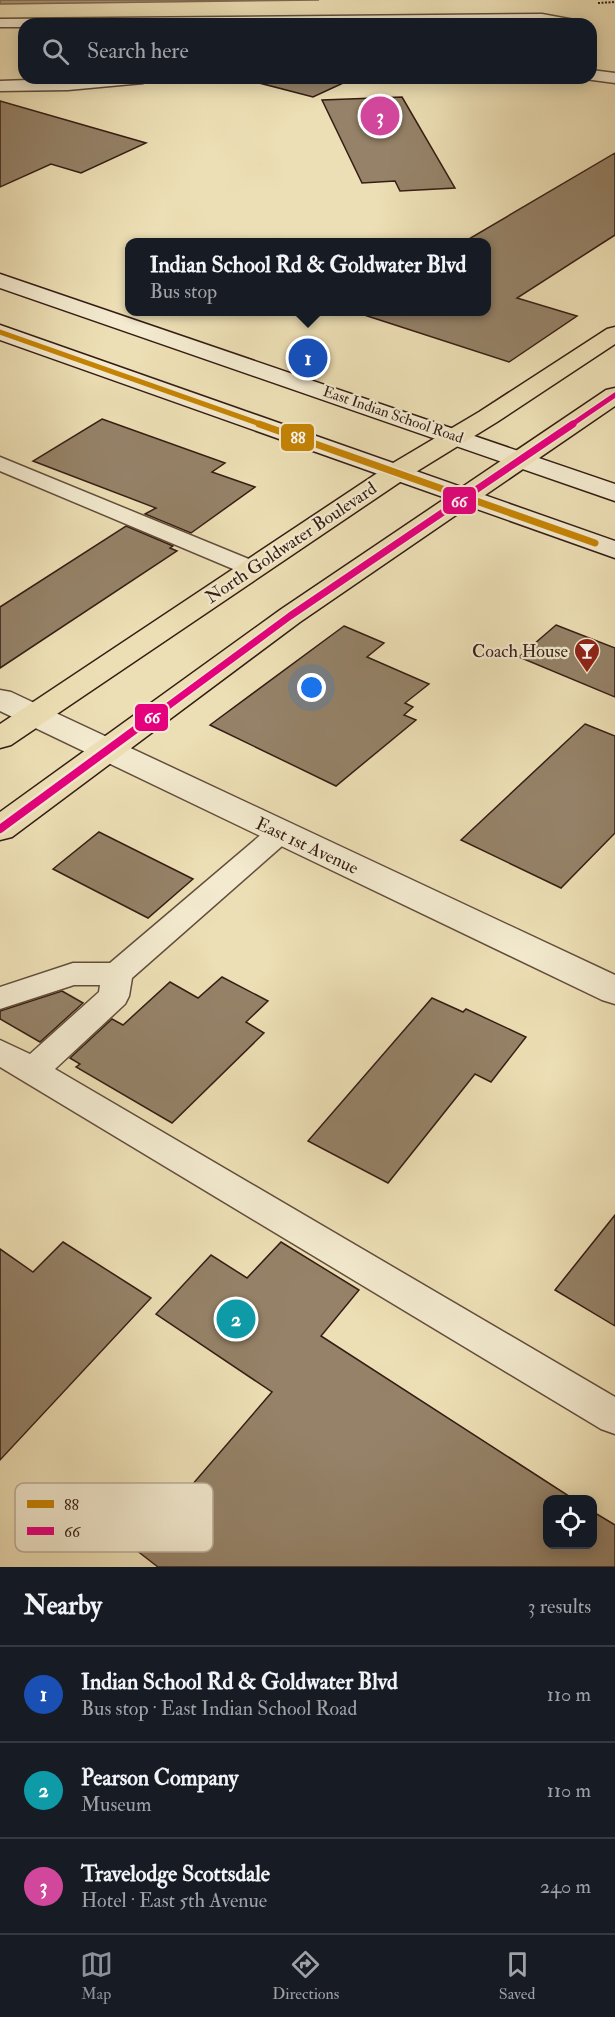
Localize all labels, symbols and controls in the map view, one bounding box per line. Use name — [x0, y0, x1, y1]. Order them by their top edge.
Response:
search box — [18, 18, 597, 84]
icon: search — [39, 35, 72, 68]
text: Search here — [87, 37, 189, 65]
pin: 3 — [360, 94, 400, 138]
popup — [125, 238, 491, 316]
text: Indian School Rd & Goldwater Blvd — [150, 251, 466, 279]
text: Bus stop — [150, 279, 217, 304]
pin: 1 — [288, 336, 328, 380]
street label: East Indian School Road — [320, 382, 466, 448]
line badge: 88 — [280, 423, 315, 452]
text: 88 — [290, 428, 306, 448]
street label: North Goldwater Boulevard — [201, 477, 381, 609]
line badge: 66 — [442, 486, 477, 515]
text: 66 — [451, 492, 469, 512]
bar icon: Coach House — [572, 636, 602, 674]
place label: Coach House — [472, 640, 568, 663]
your location — [297, 673, 326, 702]
line badge: 66 — [134, 703, 169, 732]
text: 66 — [144, 708, 162, 728]
street label: East 1st Avenue — [252, 812, 362, 880]
pin: 2 — [216, 1296, 256, 1342]
legend — [15, 1483, 213, 1552]
text: 88 — [64, 1495, 80, 1515]
map controls — [543, 1495, 597, 1549]
button: locate — [543, 1495, 597, 1549]
text: 66 — [64, 1522, 81, 1542]
text: Nearby — [24, 1590, 102, 1622]
text: 3 results — [528, 1594, 591, 1619]
text: Indian School Rd & Goldwater Blvd — [81, 1668, 398, 1696]
text: 1 — [40, 1682, 47, 1707]
text: 110 m — [547, 1682, 591, 1707]
text: Bus stop · East Indian School Road — [81, 1696, 357, 1721]
text: Pearson Company — [81, 1764, 238, 1792]
text: 2 — [38, 1778, 49, 1803]
text: 110 m — [547, 1778, 591, 1803]
text: Museum — [81, 1792, 151, 1817]
text: Travelodge Scottsdale — [81, 1860, 270, 1888]
text: 3 — [40, 1874, 47, 1899]
text: 240 m — [540, 1874, 591, 1899]
text: Hotel · East 5th Avenue — [81, 1888, 267, 1913]
tab: Map — [80, 1948, 113, 2004]
tab: Directions — [272, 1948, 339, 2004]
tab: Saved — [499, 1948, 535, 2004]

